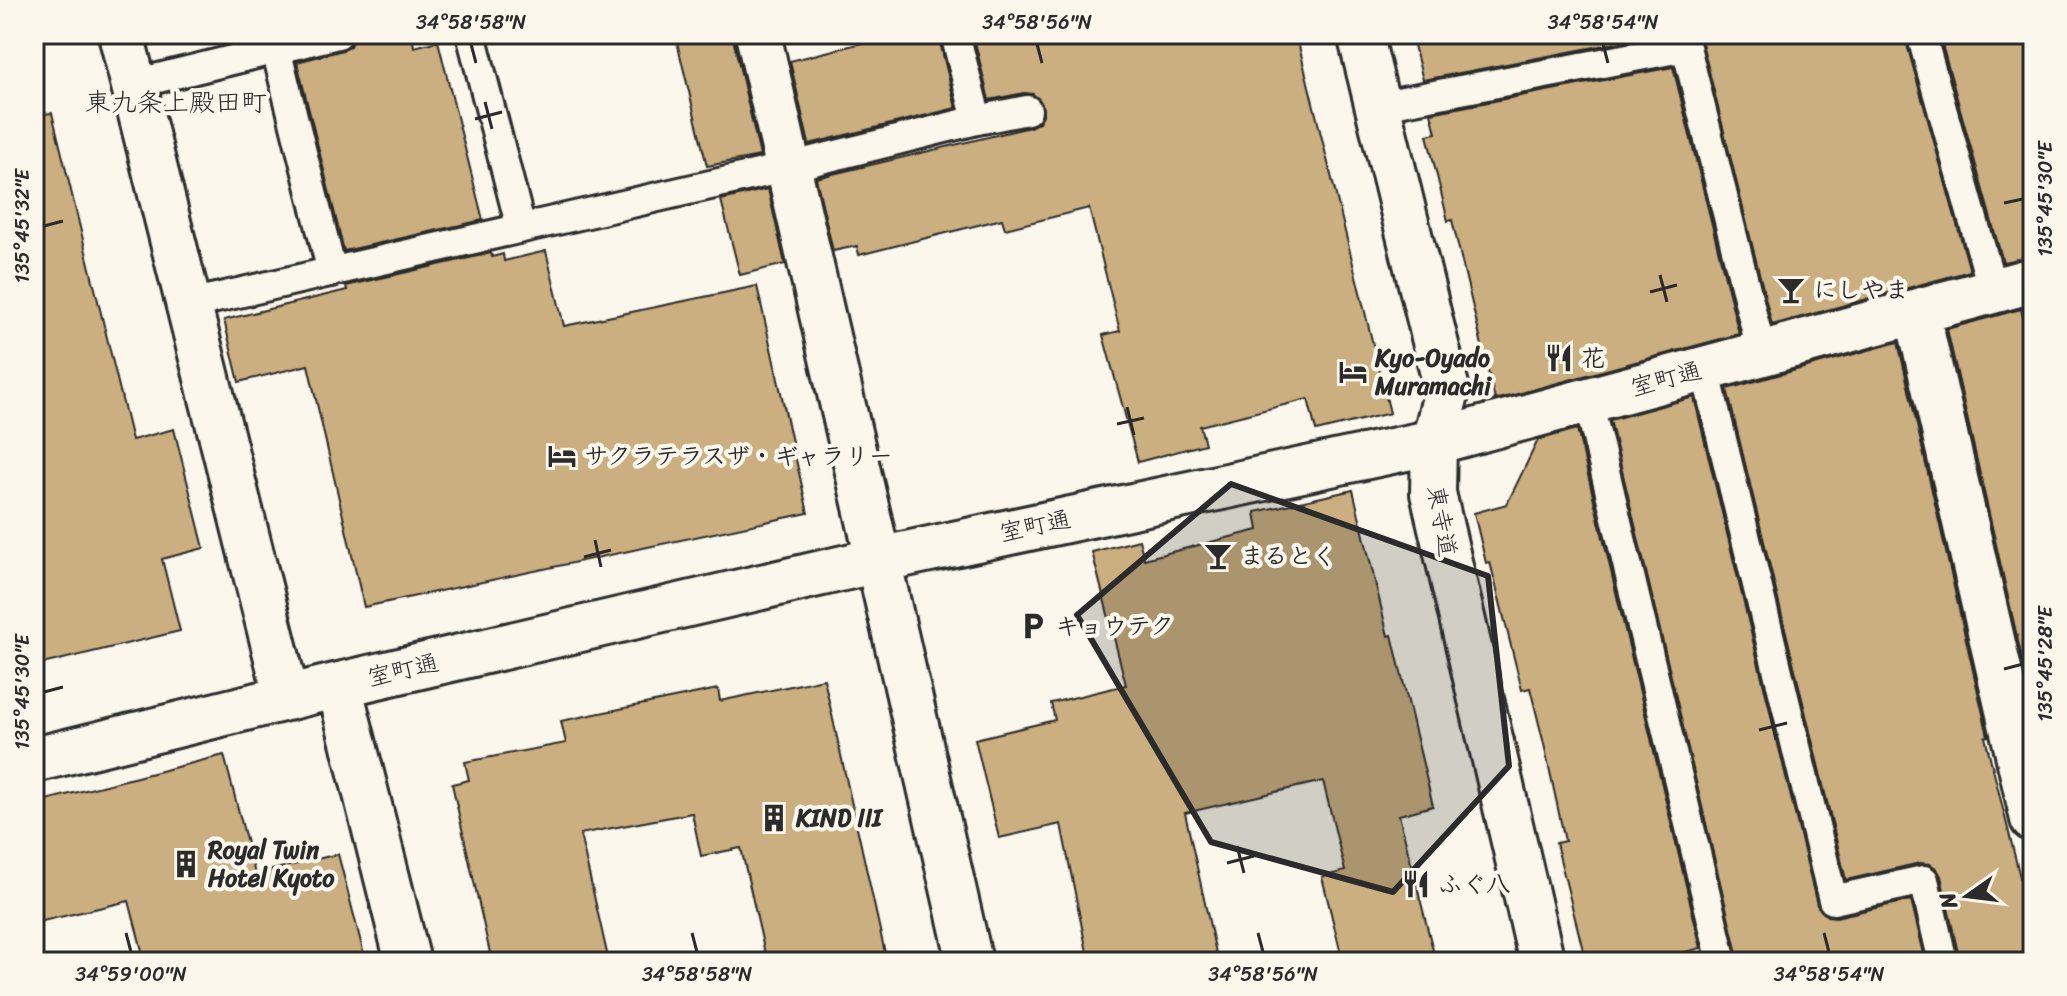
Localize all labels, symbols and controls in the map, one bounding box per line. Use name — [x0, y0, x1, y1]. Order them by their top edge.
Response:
text: 34°58'58"N — [416, 5, 526, 40]
text: 34°58'56"N — [982, 5, 1092, 40]
text: 34°58'54"N — [1548, 5, 1658, 40]
district label: 東九条上殿田町 — [85, 79, 267, 125]
text: 135°45'30"E — [2028, 139, 2063, 257]
text: 135°45'32"E — [5, 167, 40, 283]
place label: にしやま — [1813, 269, 1909, 311]
bar icon: にしやま — [1776, 275, 1806, 305]
place label: Kyo-Oyado Muramachi — [1374, 337, 1492, 407]
place label: 花 — [1581, 337, 1605, 379]
restaurant icon: 花 — [1544, 343, 1574, 373]
street label: 室町通 — [1626, 349, 1706, 409]
hotel icon: Kyo-Oyado Muramachi — [1338, 357, 1368, 387]
place label: サクラテラスザ・ギャラリー — [584, 435, 893, 477]
hotel icon: サクラテラスザ・ギャラリー — [547, 441, 577, 471]
street label: 東寺道 — [1415, 482, 1469, 560]
street label: 室町通 — [995, 498, 1075, 554]
place label: まるとく — [1240, 535, 1336, 577]
bar icon: まるとく — [1203, 541, 1233, 571]
text: 135°45'28"E — [2028, 604, 2063, 722]
place label: キョウテク — [1055, 605, 1174, 647]
parking icon: キョウテク — [1018, 611, 1048, 641]
text: 135°45'30"E — [5, 632, 40, 750]
street label: 室町通 — [363, 641, 443, 699]
place label: KIND III — [795, 797, 884, 839]
building icon: KIND III — [759, 803, 789, 833]
place label: Royal Twin Hotel Kyoto — [207, 829, 335, 899]
building icon: Royal Twin Hotel Kyoto — [171, 849, 201, 879]
north arrow — [1927, 856, 2007, 936]
place label: ふぐ八 — [1438, 863, 1510, 905]
restaurant icon: ふぐ八 — [1401, 869, 1431, 899]
text: N — [1927, 888, 1969, 914]
text: 34°59'00"N — [75, 957, 187, 992]
text: 34°58'58"N — [642, 957, 752, 992]
text: 34°58'56"N — [1208, 957, 1318, 992]
text: 34°58'54"N — [1774, 957, 1884, 992]

